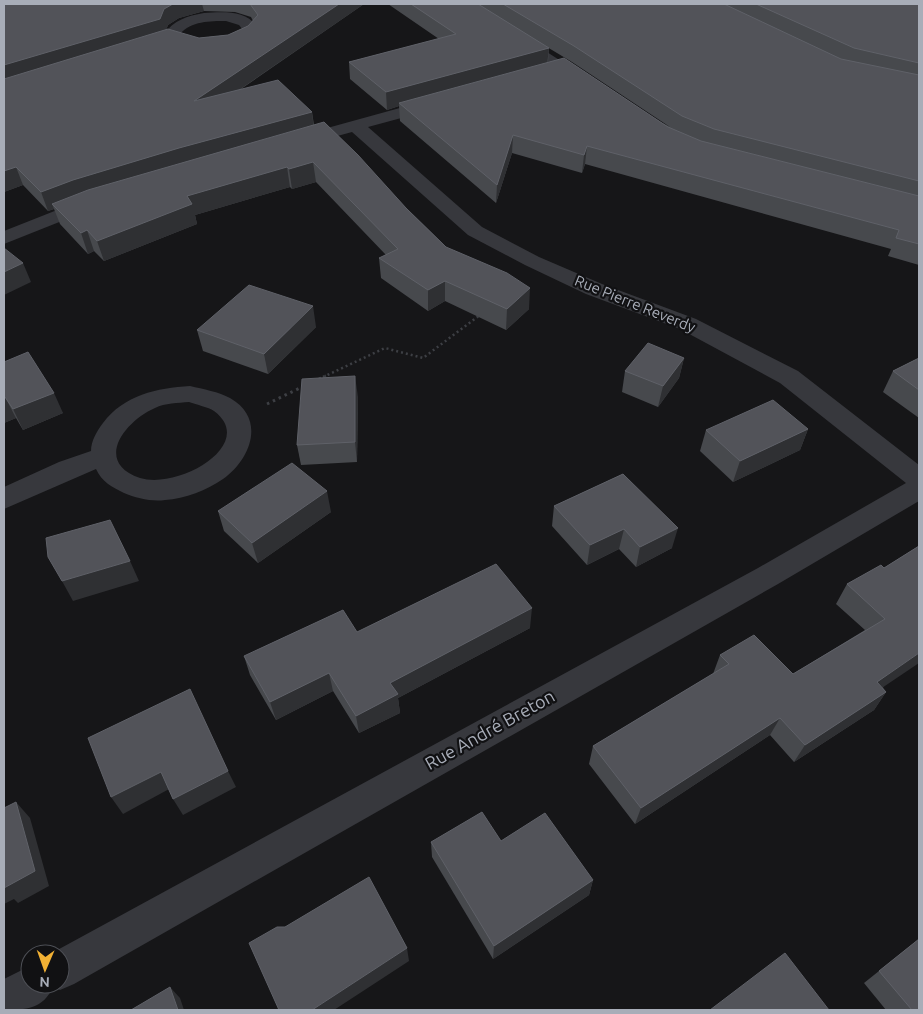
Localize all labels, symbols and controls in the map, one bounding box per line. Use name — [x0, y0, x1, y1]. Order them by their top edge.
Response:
street label: Rue Pierre Reverdy — [572, 272, 698, 335]
street label: Rue André Breton — [421, 685, 558, 773]
north arrow — [20, 944, 70, 994]
text: N — [39, 974, 50, 990]

